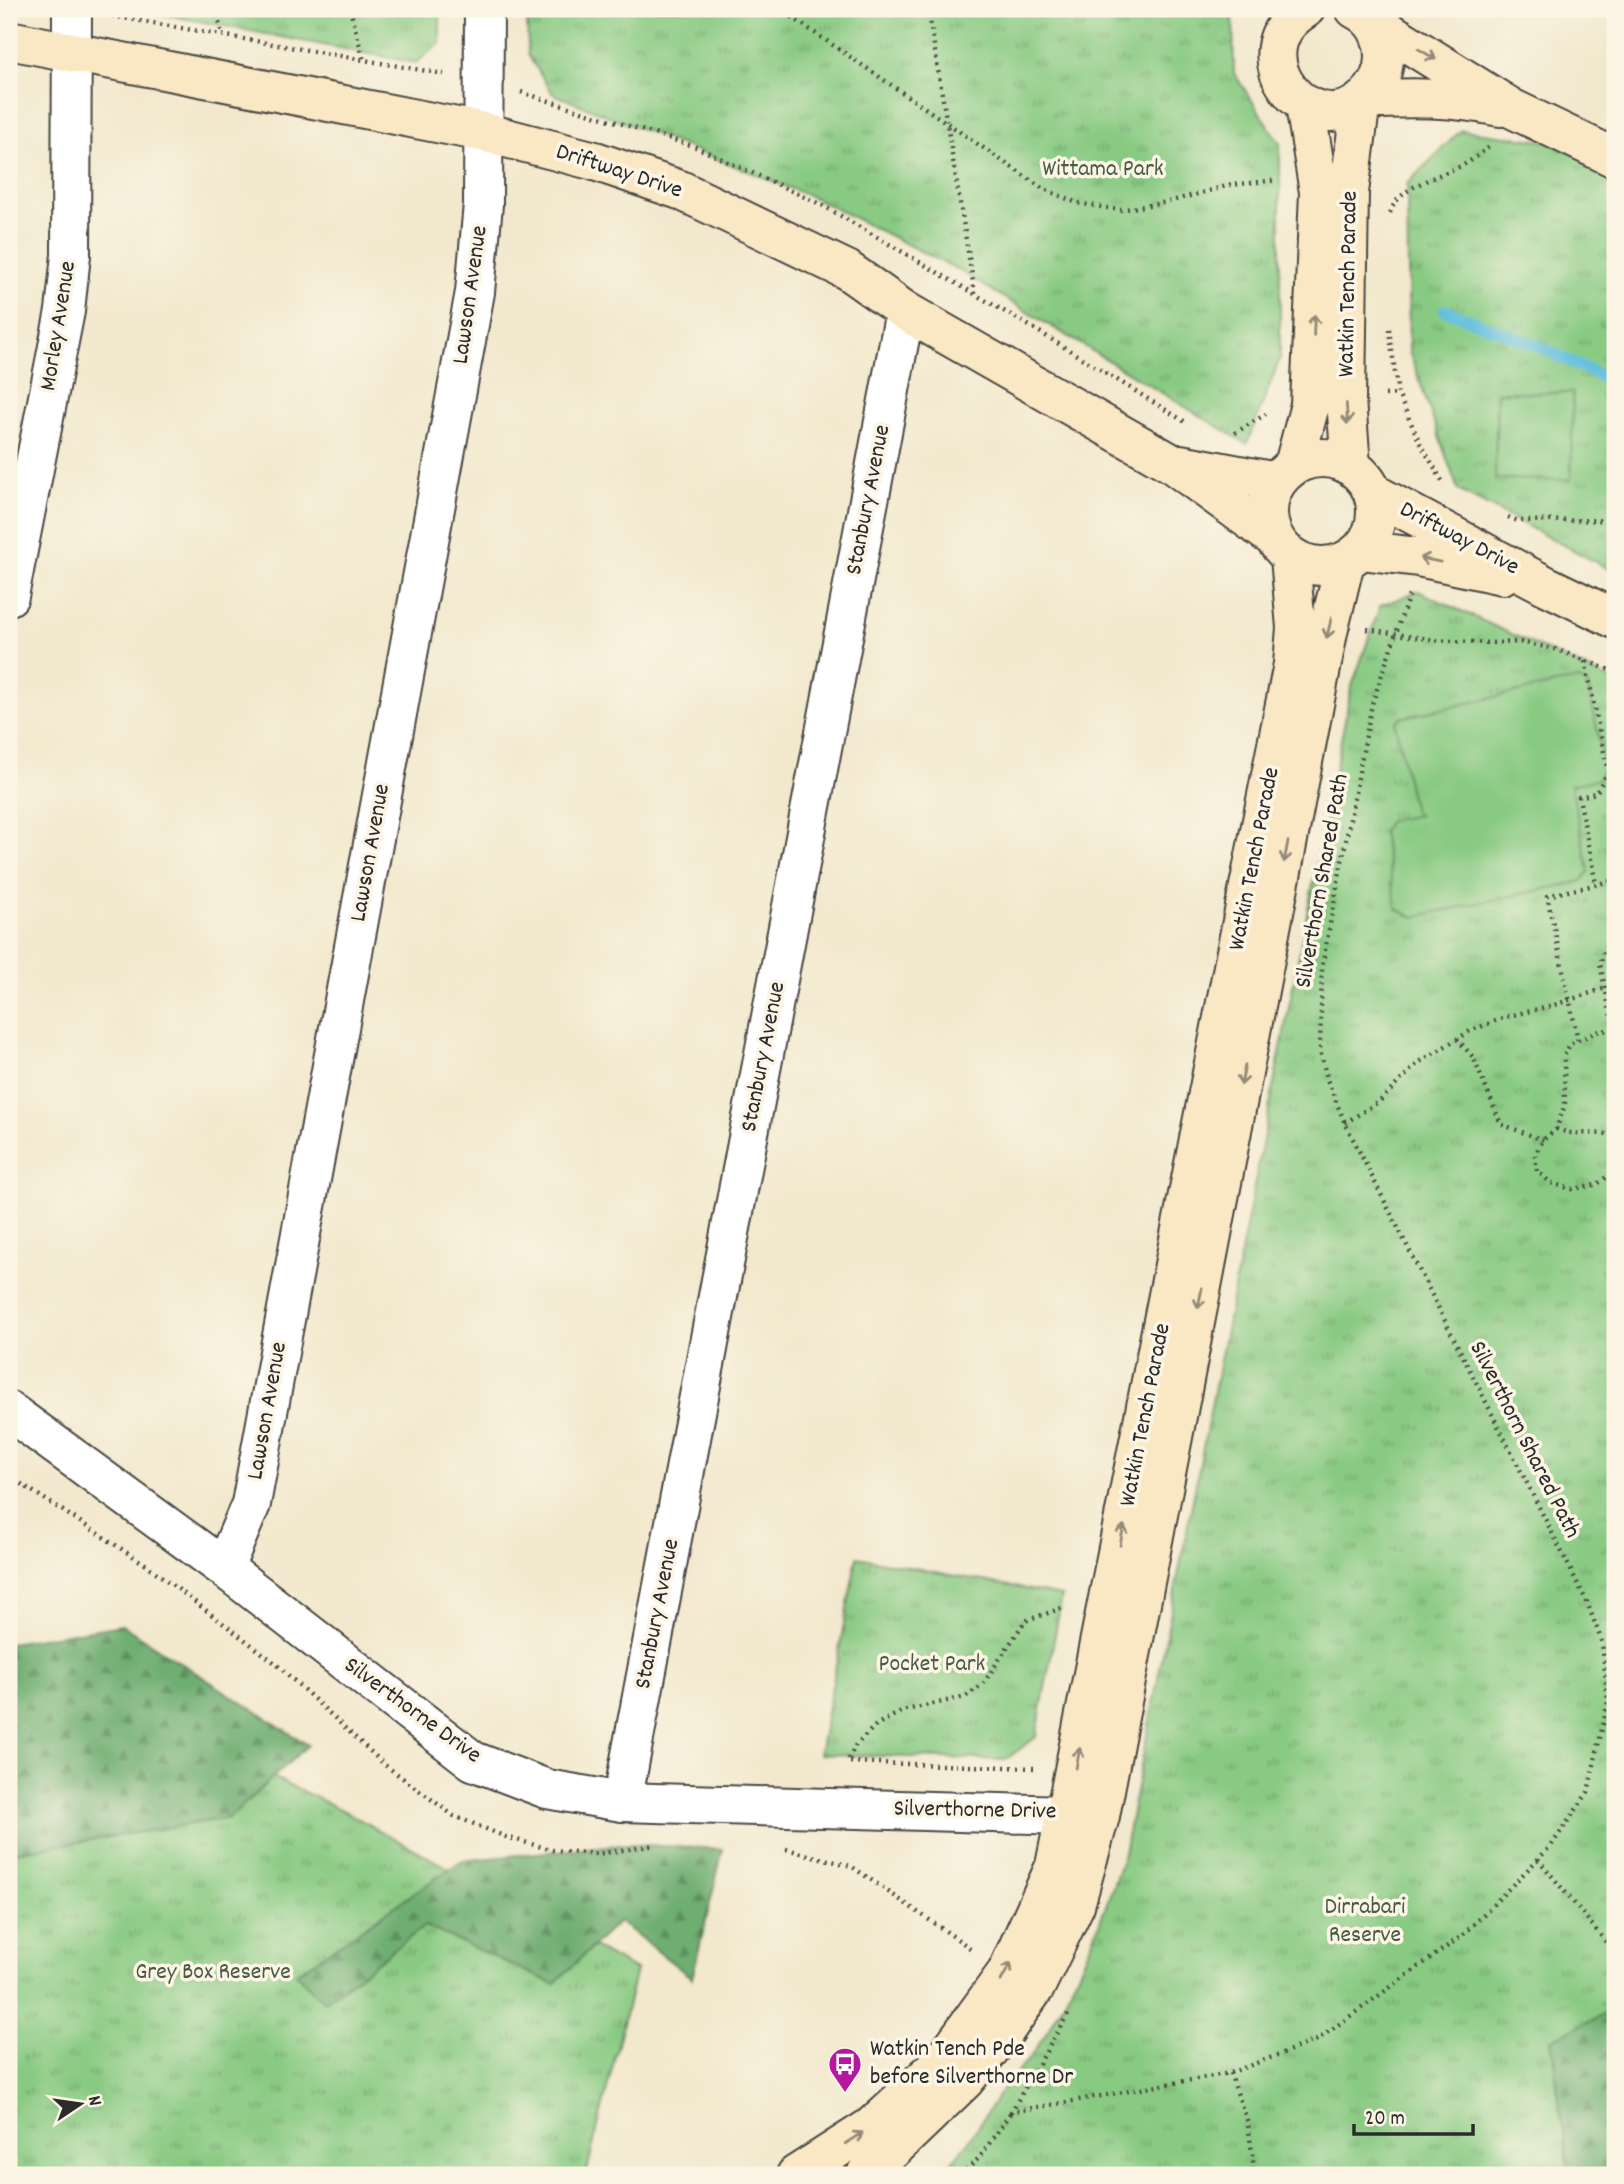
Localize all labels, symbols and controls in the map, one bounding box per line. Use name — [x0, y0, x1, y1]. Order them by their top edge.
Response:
one-way arrow — [1417, 48, 1437, 62]
street label: Driftway Drive — [551, 136, 687, 208]
park label: Wittama Park — [1042, 153, 1164, 187]
street label: Watkin Tench Parade — [1330, 191, 1368, 377]
street label: Lawson Avenue — [444, 224, 498, 366]
street label: Morley Avenue — [32, 259, 86, 393]
one-way arrow — [1307, 314, 1320, 337]
one-way arrow — [1341, 402, 1354, 425]
street label: Stanbury Avenue — [838, 422, 900, 578]
street label: Driftway Drive — [1393, 493, 1525, 585]
one-way arrow — [1419, 552, 1442, 566]
one-way arrow — [1322, 616, 1335, 639]
street label: Watkin Tench Parade — [1221, 764, 1289, 954]
street label: Silverthorn Shared Path — [1287, 771, 1359, 991]
street label: Lawson Avenue — [342, 781, 400, 925]
one-way arrow — [1278, 840, 1292, 863]
street label: Stanbury Avenue — [733, 979, 795, 1135]
one-way arrow — [1235, 1063, 1249, 1086]
one-way arrow — [1192, 1286, 1206, 1309]
street label: Watkin Tench Parade — [1112, 1320, 1180, 1510]
street label: Silverthorn Shared Path — [1460, 1336, 1588, 1544]
street label: Lawson Avenue — [239, 1339, 297, 1483]
one-way arrow — [1116, 1524, 1129, 1547]
street label: Stanbury Avenue — [627, 1536, 689, 1692]
park label: Pocket Park — [879, 1648, 985, 1682]
street label: Silverthorne Drive — [336, 1649, 488, 1773]
one-way arrow — [1072, 1747, 1086, 1770]
street label: Silverthorne Drive — [893, 1793, 1057, 1829]
park label: Dirrabari Reserve — [1325, 1891, 1405, 1953]
park label: Grey Box Reserve — [135, 1956, 291, 1990]
one-way arrow — [1000, 1962, 1013, 1983]
place label: Watkin Tench Pde before Silverthorne Dr — [870, 2033, 1073, 2095]
bus stop icon: Watkin Tench Pde before Silverthorne Dr — [826, 2045, 864, 2094]
north arrow — [46, 2068, 116, 2138]
text: N — [79, 2093, 107, 2109]
scale bar — [1354, 2093, 1474, 2137]
text: 20 m — [1365, 2105, 1405, 2135]
one-way arrow — [843, 2131, 863, 2145]

